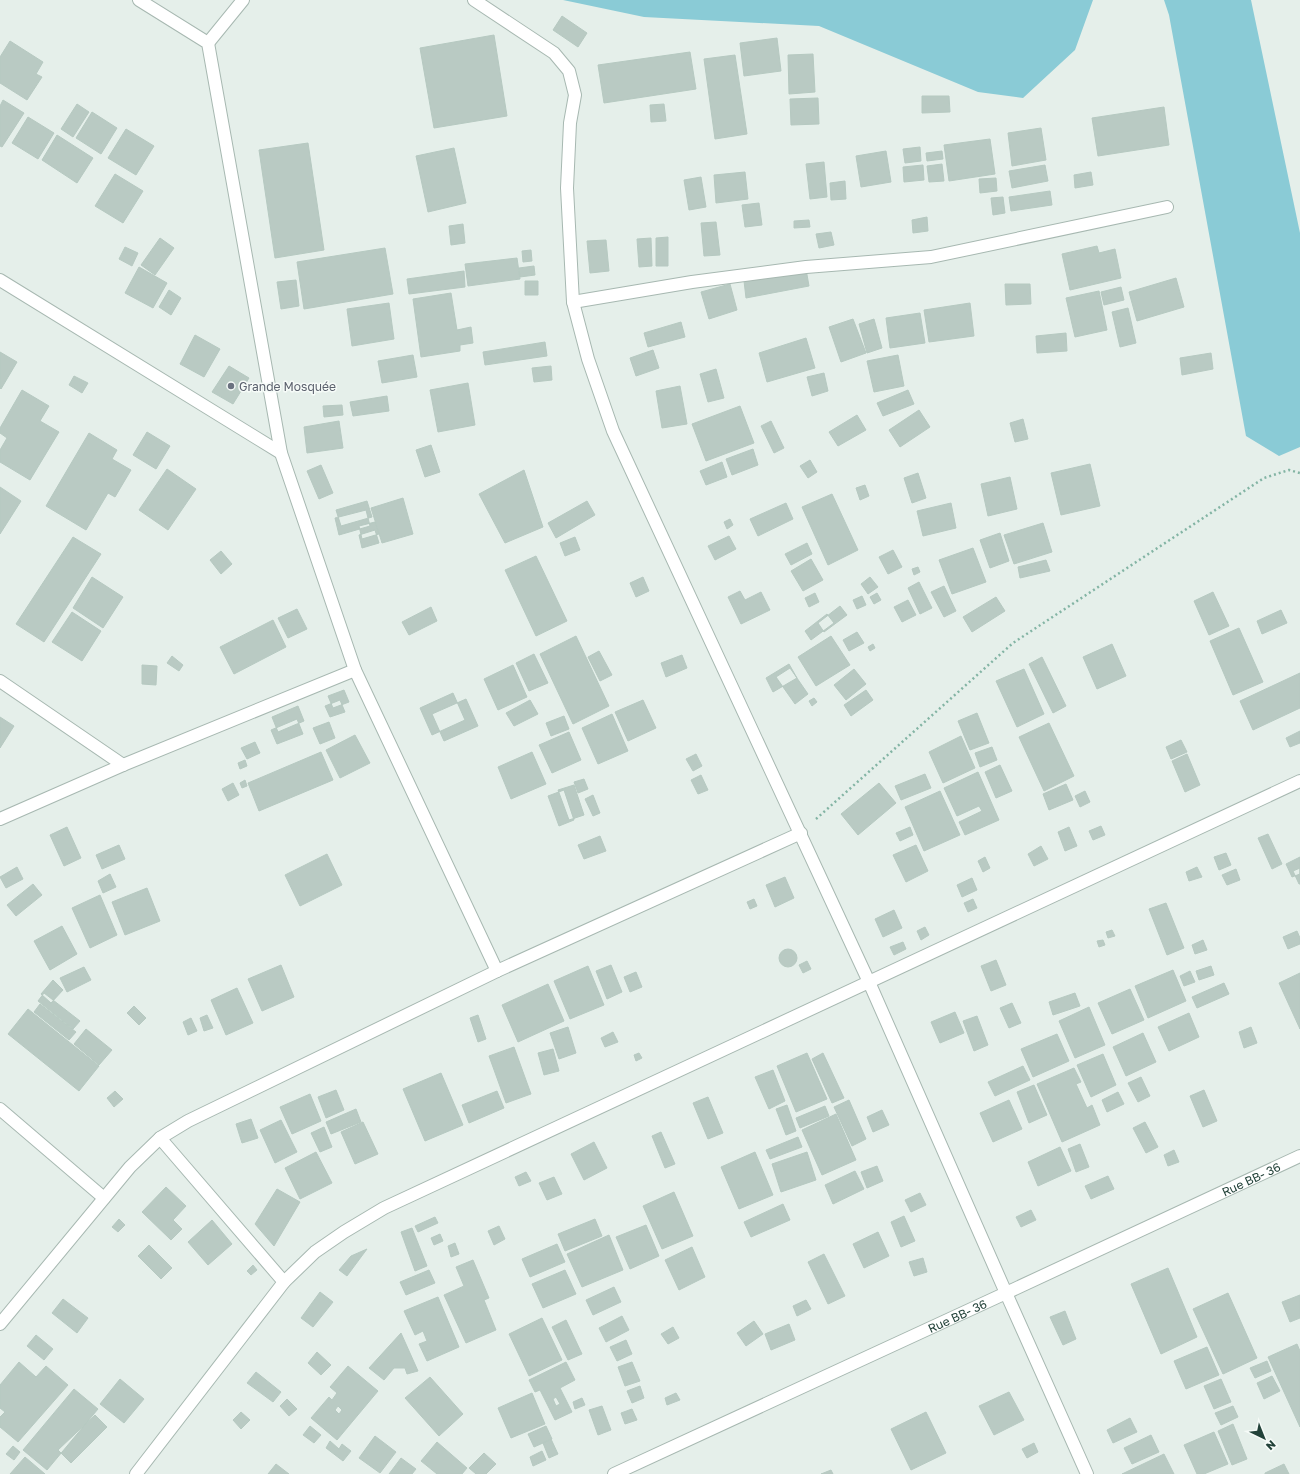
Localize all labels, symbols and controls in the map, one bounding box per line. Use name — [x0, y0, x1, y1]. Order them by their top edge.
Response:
place label: Grande Mosquée — [239, 379, 336, 394]
marker: Grande Mosquée — [226, 381, 236, 391]
street label: Rue BB- 36 — [1219, 1159, 1283, 1199]
street label: Rue BB- 36 — [925, 1295, 989, 1336]
north arrow — [1244, 1418, 1284, 1458]
text: N — [1264, 1438, 1279, 1453]

